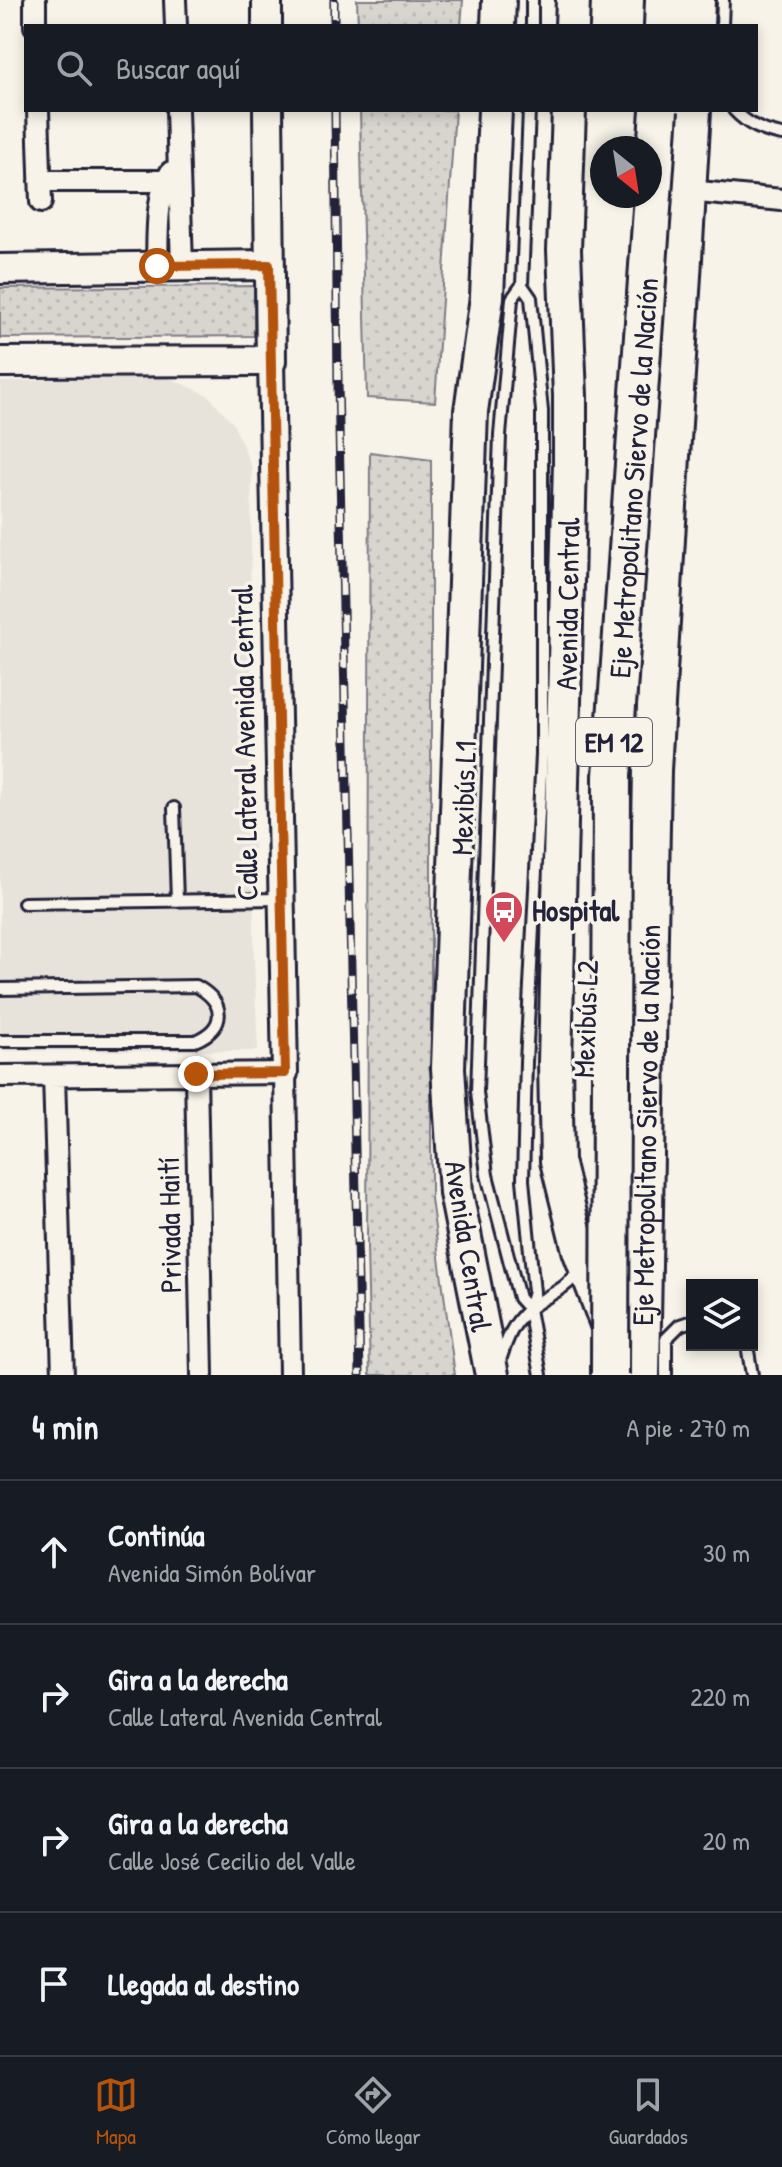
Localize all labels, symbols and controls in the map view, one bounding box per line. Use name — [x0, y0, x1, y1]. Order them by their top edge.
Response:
search box — [24, 24, 758, 112]
icon: search — [52, 46, 96, 90]
text: Buscar aquí — [116, 48, 241, 88]
north arrow — [590, 136, 662, 208]
route start — [139, 248, 175, 284]
street label: Eje Metropolitano Siervo de la Nación — [599, 276, 667, 679]
street label: Avenida Central — [545, 517, 589, 691]
street label: Calle Lateral Avenida Central — [221, 585, 267, 901]
road number: EM 12 — [576, 718, 652, 766]
street label: Mexibús L1 — [441, 740, 485, 856]
bus stop icon: Hospital — [483, 889, 525, 944]
place label: Hospital — [532, 890, 620, 931]
street label: Eje Metropolitano Siervo de la Nación — [622, 924, 669, 1326]
street label: Mexibús L2 — [563, 959, 607, 1079]
route end — [178, 1056, 214, 1092]
street label: Privada Haití — [148, 1156, 190, 1294]
street label: Avenida Central — [436, 1158, 502, 1334]
map controls — [686, 1279, 758, 1351]
button: layers — [686, 1279, 758, 1351]
text: 4 min — [32, 1404, 99, 1450]
text: A pie · 270 m — [627, 1410, 750, 1445]
text: Continúa — [108, 1515, 204, 1555]
icon: ahead — [32, 1530, 76, 1574]
text: 30 m — [703, 1535, 750, 1570]
text: Avenida Simón Bolívar — [108, 1555, 316, 1590]
text: Gira a la derecha — [108, 1659, 288, 1699]
icon: right — [32, 1674, 76, 1718]
text: 220 m — [690, 1679, 750, 1714]
text: Calle Lateral Avenida Central — [108, 1699, 382, 1734]
text: Gira a la derecha — [108, 1803, 288, 1843]
icon: right — [32, 1818, 76, 1862]
text: 20 m — [703, 1823, 750, 1858]
text: Calle José Cecilio del Valle — [108, 1843, 356, 1878]
icon: arrive — [32, 1962, 76, 2006]
text: Llegada al destino — [108, 1964, 299, 2004]
tab: Mapa — [94, 2073, 138, 2151]
tab: Cómo llegar — [326, 2073, 421, 2151]
tab: Guardados — [609, 2073, 688, 2151]

